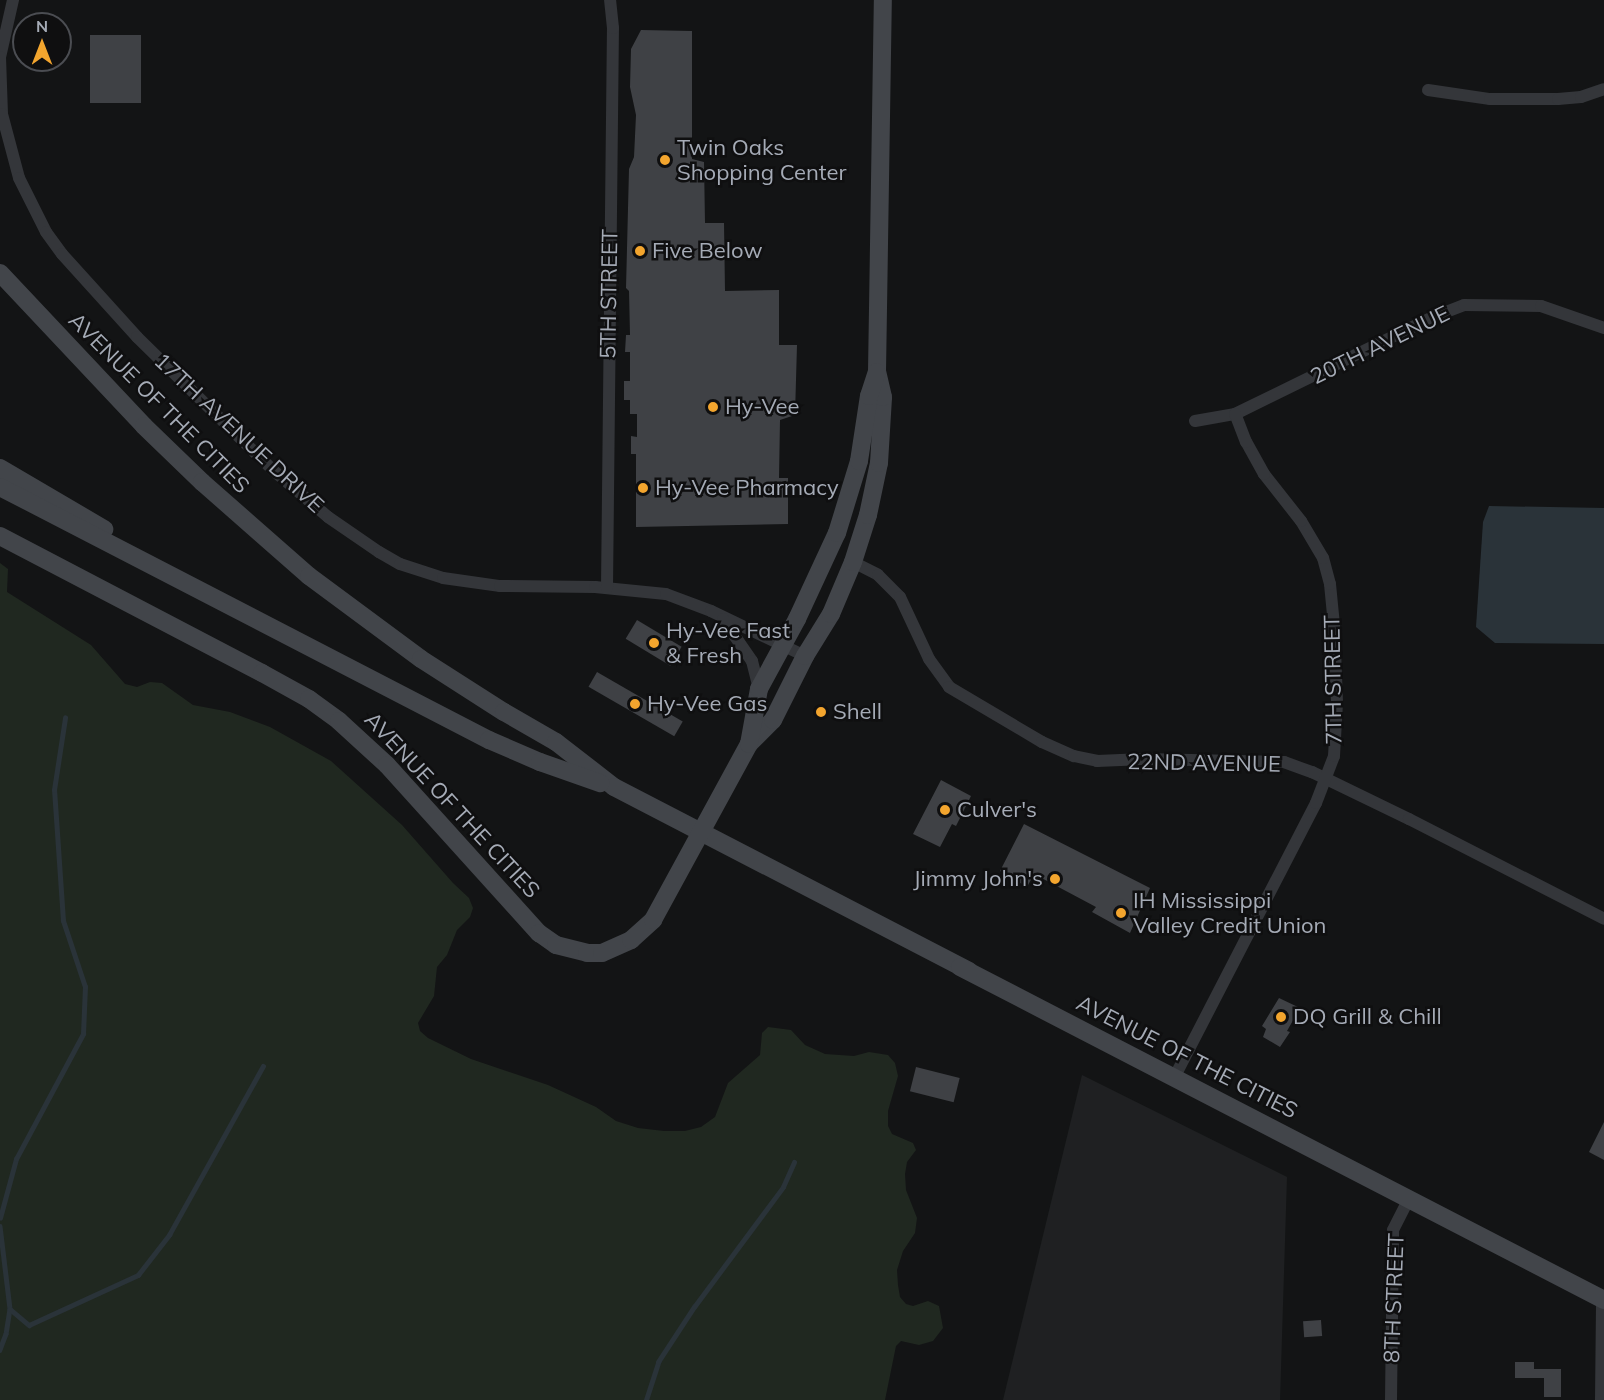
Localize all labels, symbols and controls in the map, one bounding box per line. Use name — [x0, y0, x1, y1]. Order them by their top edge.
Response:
north arrow — [12, 12, 72, 72]
text: N — [36, 16, 48, 36]
place label: Twin Oaks Shopping Center — [677, 134, 846, 186]
marker: Twin Oaks Shopping Center — [658, 153, 672, 167]
street label: 5TH STREET — [595, 229, 623, 359]
place label: Five Below — [652, 238, 763, 264]
marker: Five Below — [633, 244, 647, 258]
street label: 20TH AVENUE — [1306, 300, 1454, 390]
street label: AVENUE OF THE CITIES — [63, 307, 255, 499]
street label: 17TH AVENUE DRIVE — [149, 348, 329, 518]
place label: Hy-Vee — [725, 394, 799, 420]
marker: Hy-Vee — [706, 400, 720, 414]
place label: Hy-Vee Pharmacy — [655, 475, 839, 501]
marker: Hy-Vee Pharmacy — [636, 481, 650, 495]
street label: 7TH STREET — [1319, 615, 1347, 745]
place label: Hy-Vee Fast & Fresh — [666, 617, 790, 668]
marker: Hy-Vee Fast & Fresh — [647, 636, 661, 650]
place label: Hy-Vee Gas — [647, 691, 767, 717]
marker: Hy-Vee Gas — [628, 697, 642, 711]
place label: Shell — [833, 699, 882, 725]
marker: Shell — [814, 705, 828, 719]
street label: AVENUE OF THE CITIES — [359, 707, 545, 903]
street label: 22ND AVENUE — [1127, 748, 1281, 778]
place label: Culver's — [957, 797, 1037, 823]
marker: Culver's — [938, 803, 952, 817]
place label: Jimmy John's — [913, 866, 1043, 892]
marker: Jimmy John's — [1048, 872, 1062, 886]
place label: IH Mississippi Valley Credit Union — [1133, 887, 1326, 938]
marker: IH Mississippi Valley Credit Union — [1114, 906, 1128, 920]
street label: AVENUE OF THE CITIES — [1072, 990, 1302, 1124]
place label: DQ Grill & Chill — [1293, 1004, 1442, 1030]
marker: DQ Grill & Chill — [1274, 1010, 1288, 1024]
street label: 8TH STREET — [1379, 1233, 1409, 1363]

